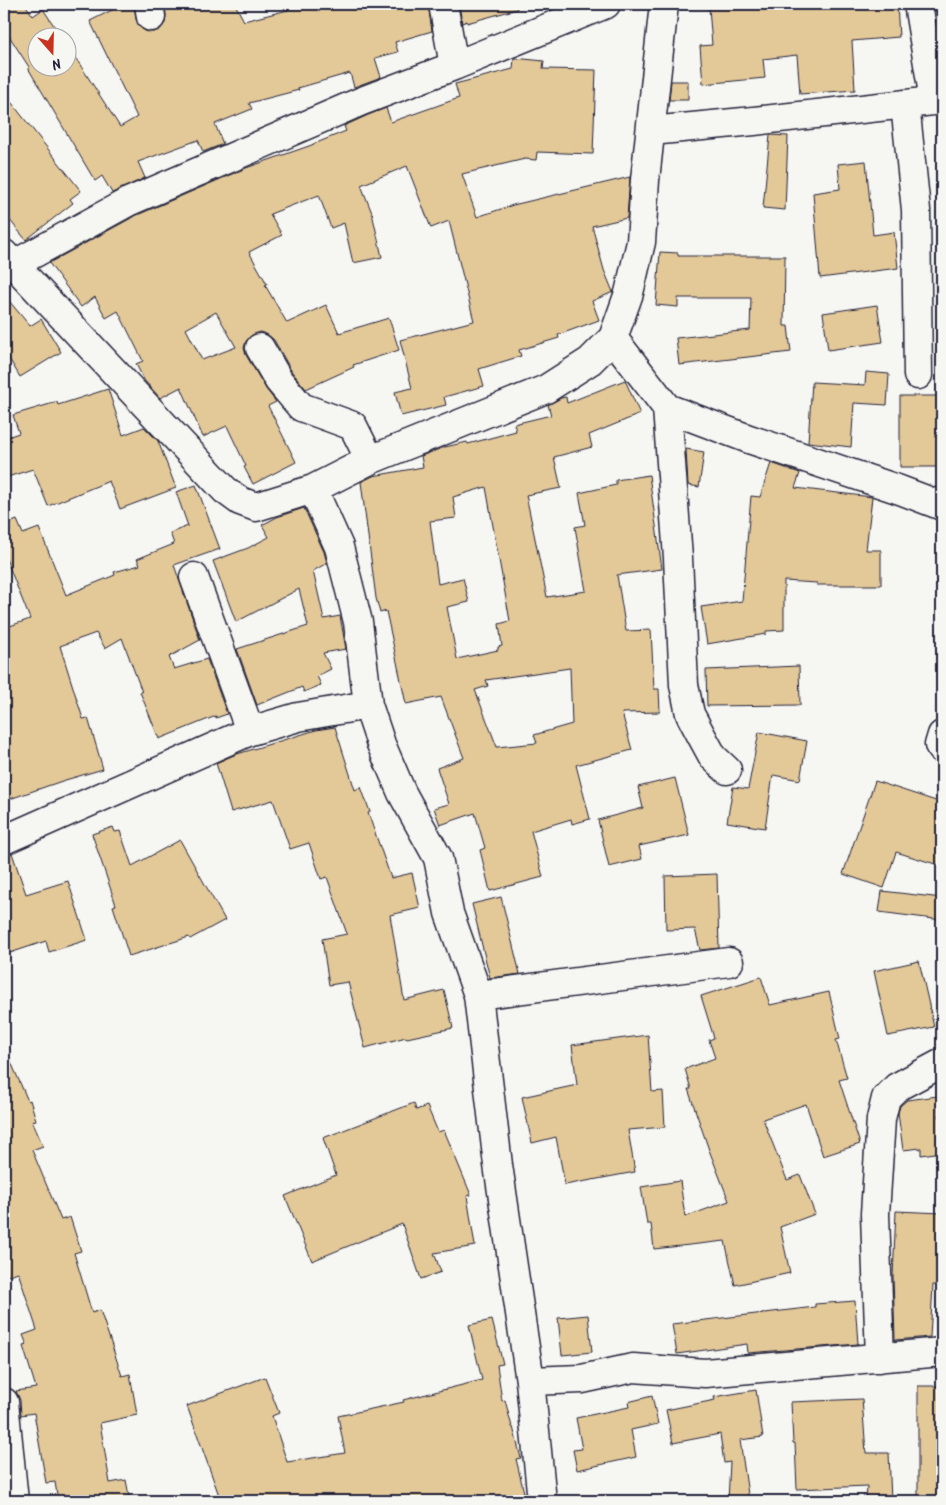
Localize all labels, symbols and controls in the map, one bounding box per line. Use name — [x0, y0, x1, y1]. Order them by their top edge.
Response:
north arrow — [28, 28, 78, 78]
text: N — [48, 51, 64, 75]

